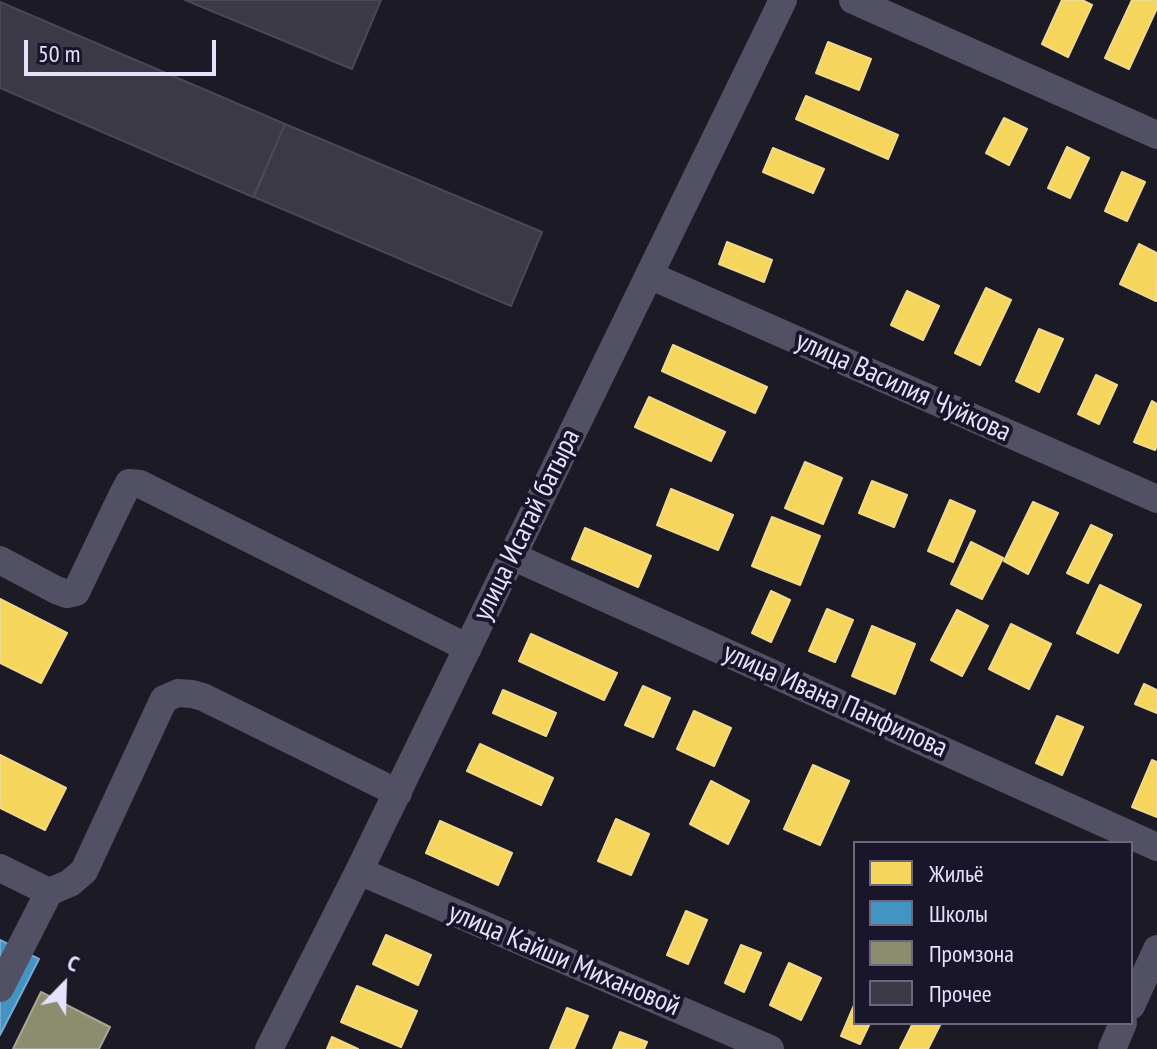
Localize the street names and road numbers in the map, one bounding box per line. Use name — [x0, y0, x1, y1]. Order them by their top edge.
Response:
street label: улица Василия Чуйкова — [790, 324, 1016, 450]
street label: улица Исатай батыра — [466, 424, 588, 626]
street label: улица Ивана Панфилова — [718, 636, 952, 766]
street label: улица Кайши Михановой — [443, 896, 685, 1024]

